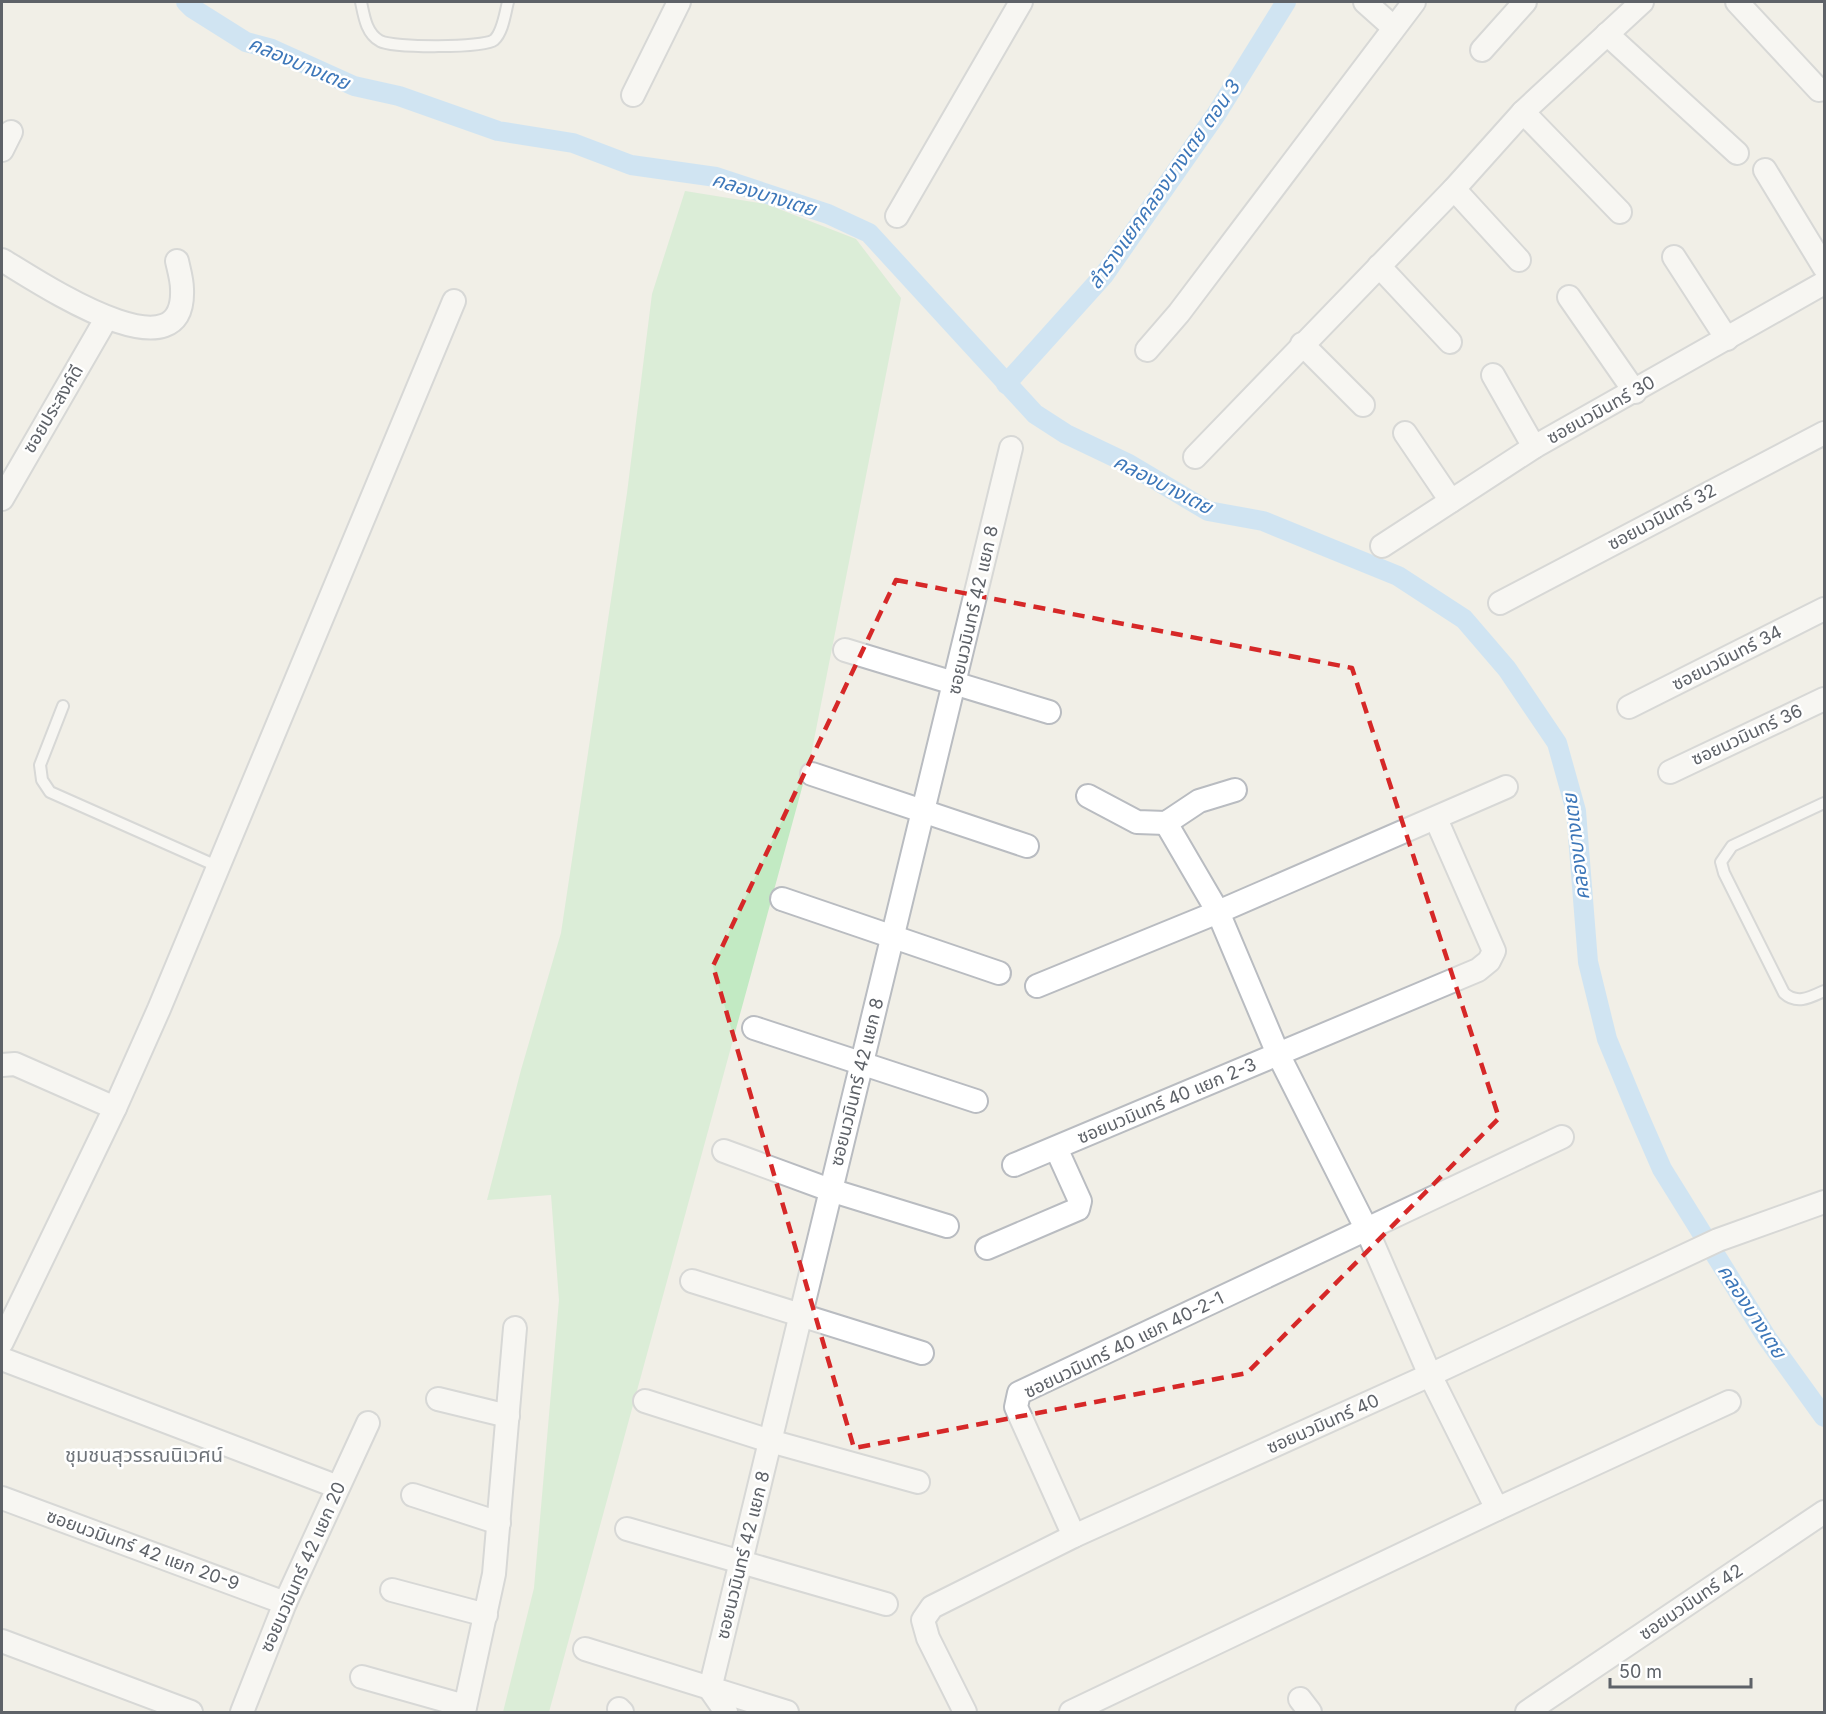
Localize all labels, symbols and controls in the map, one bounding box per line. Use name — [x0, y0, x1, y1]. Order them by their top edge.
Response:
water label: คลองบางเตย — [245, 31, 355, 96]
water label: ลำรางแยกคลองบางเตย ตอน 3 — [1082, 75, 1246, 293]
water label: คลองบางเตย — [709, 167, 821, 222]
street label: ซอยประสงค์ดี — [18, 361, 87, 457]
street label: ซอยนวมินทร์ 30 — [1543, 371, 1658, 448]
water label: คลองบางเตย — [1110, 449, 1218, 520]
street label: ซอยนวมินทร์ 32 — [1604, 479, 1720, 554]
street label: ซอยนวมินทร์ 42 แยก 8 — [943, 523, 1002, 696]
street label: ซอยนวมินทร์ 34 — [1668, 621, 1785, 694]
street label: ซอยนวมินทร์ 36 — [1688, 700, 1806, 769]
water label: คลองบางเตย — [1557, 790, 1594, 902]
street label: ซอยนวมินทร์ 42 แยก 8 — [825, 995, 888, 1168]
street label: ซอยนวมินทร์ 40 แยก 2-3 — [1074, 1053, 1259, 1148]
water label: คลองบางเตย — [1713, 1260, 1792, 1364]
street label: ซอยนวมินทร์ 40 แยก 40-2-1 — [1021, 1287, 1227, 1402]
street label: ซอยนวมินทร์ 40 — [1263, 1389, 1382, 1458]
district label: ชุมชนสุวรรณนิเวศน์ — [65, 1443, 223, 1467]
street label: ซอยนวมินทร์ 42 แยก 8 — [711, 1468, 774, 1641]
street label: ซอยนวมินทร์ 42 แยก 20 — [256, 1478, 350, 1655]
street label: ซอยนวมินทร์ 42 แยก 20-9 — [44, 1505, 242, 1594]
street label: ซอยนวมินทร์ 42 — [1635, 1559, 1747, 1644]
scale bar — [1610, 1651, 1751, 1689]
text: 50 m — [1619, 1661, 1662, 1682]

